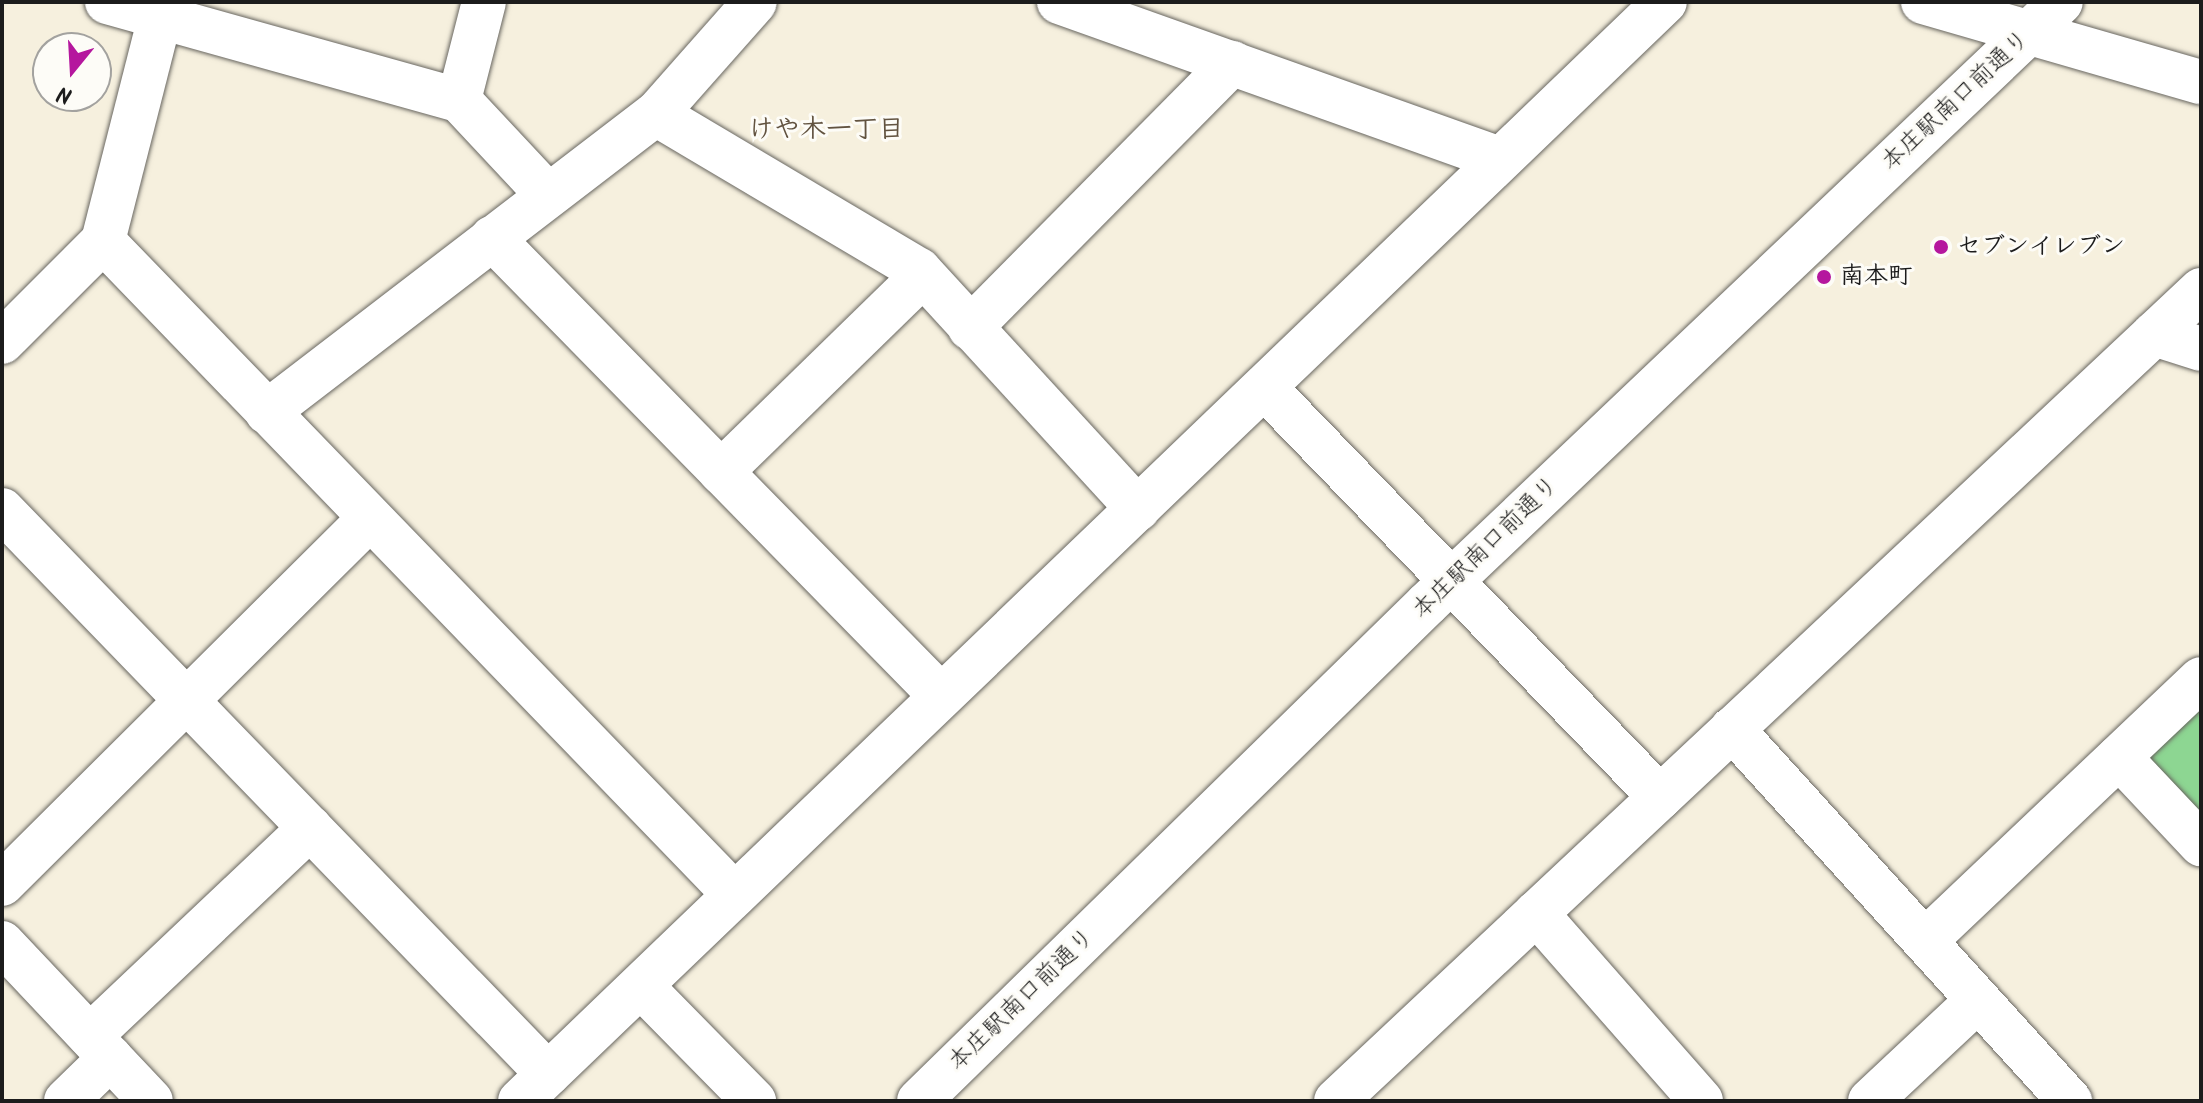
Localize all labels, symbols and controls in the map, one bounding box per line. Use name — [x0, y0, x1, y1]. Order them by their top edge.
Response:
street label: 本庄駅南口前通り — [1876, 25, 2036, 177]
north arrow — [32, 32, 112, 112]
text: N — [53, 75, 77, 112]
district label: けや木一丁目 — [748, 115, 904, 147]
place label: セブンイレブン — [1957, 233, 2125, 261]
marker: セブンイレブン — [1932, 238, 1950, 256]
place label: 南本町 — [1840, 263, 1912, 291]
marker: 南本町 — [1815, 268, 1833, 286]
street label: 本庄駅南口前通り — [1407, 471, 1565, 625]
street label: 本庄駅南口前通り — [943, 923, 1101, 1077]

